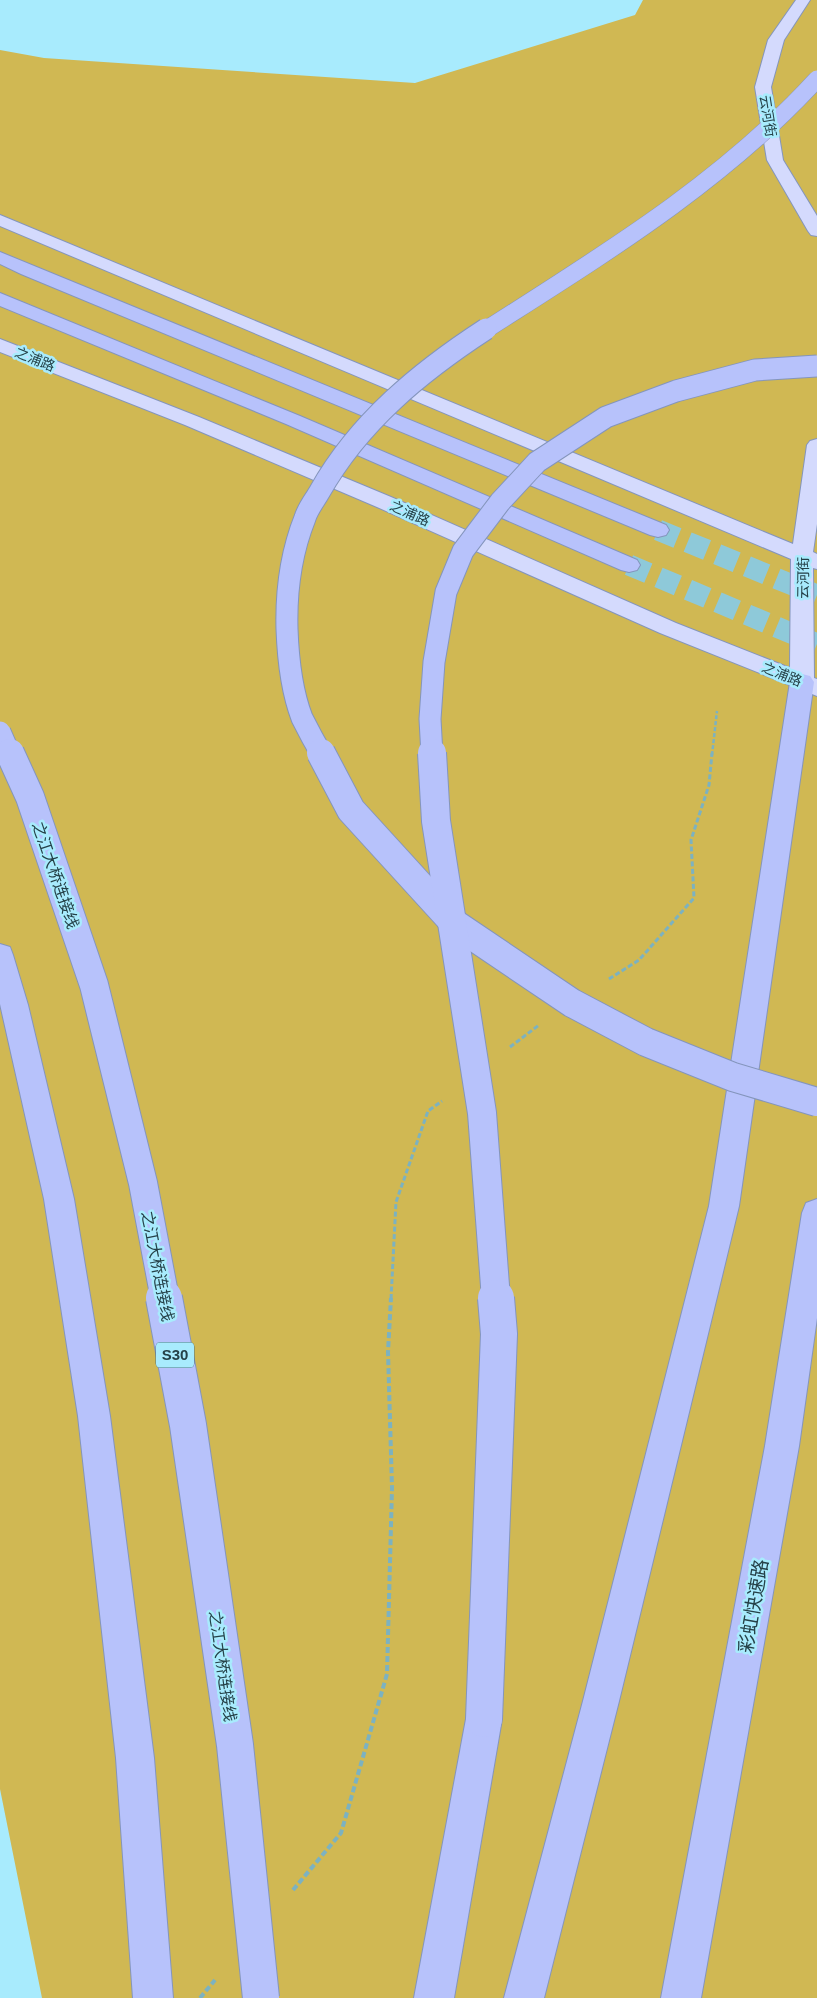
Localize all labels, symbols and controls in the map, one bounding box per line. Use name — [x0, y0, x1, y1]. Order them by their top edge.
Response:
street label: 云河街 — [757, 94, 779, 138]
street label: 之浦路 — [13, 344, 57, 374]
street label: 之浦路 — [388, 497, 432, 529]
street label: 云河街 — [795, 557, 811, 599]
street label: 之浦路 — [760, 659, 804, 689]
street label: 之江大桥连接线 — [29, 819, 82, 931]
street label: 之江大桥连接线 — [138, 1209, 177, 1323]
road number: S30 — [156, 1342, 194, 1368]
street label: 彩虹快速路 — [735, 1557, 772, 1655]
street label: 之江大桥连接线 — [206, 1609, 239, 1723]

